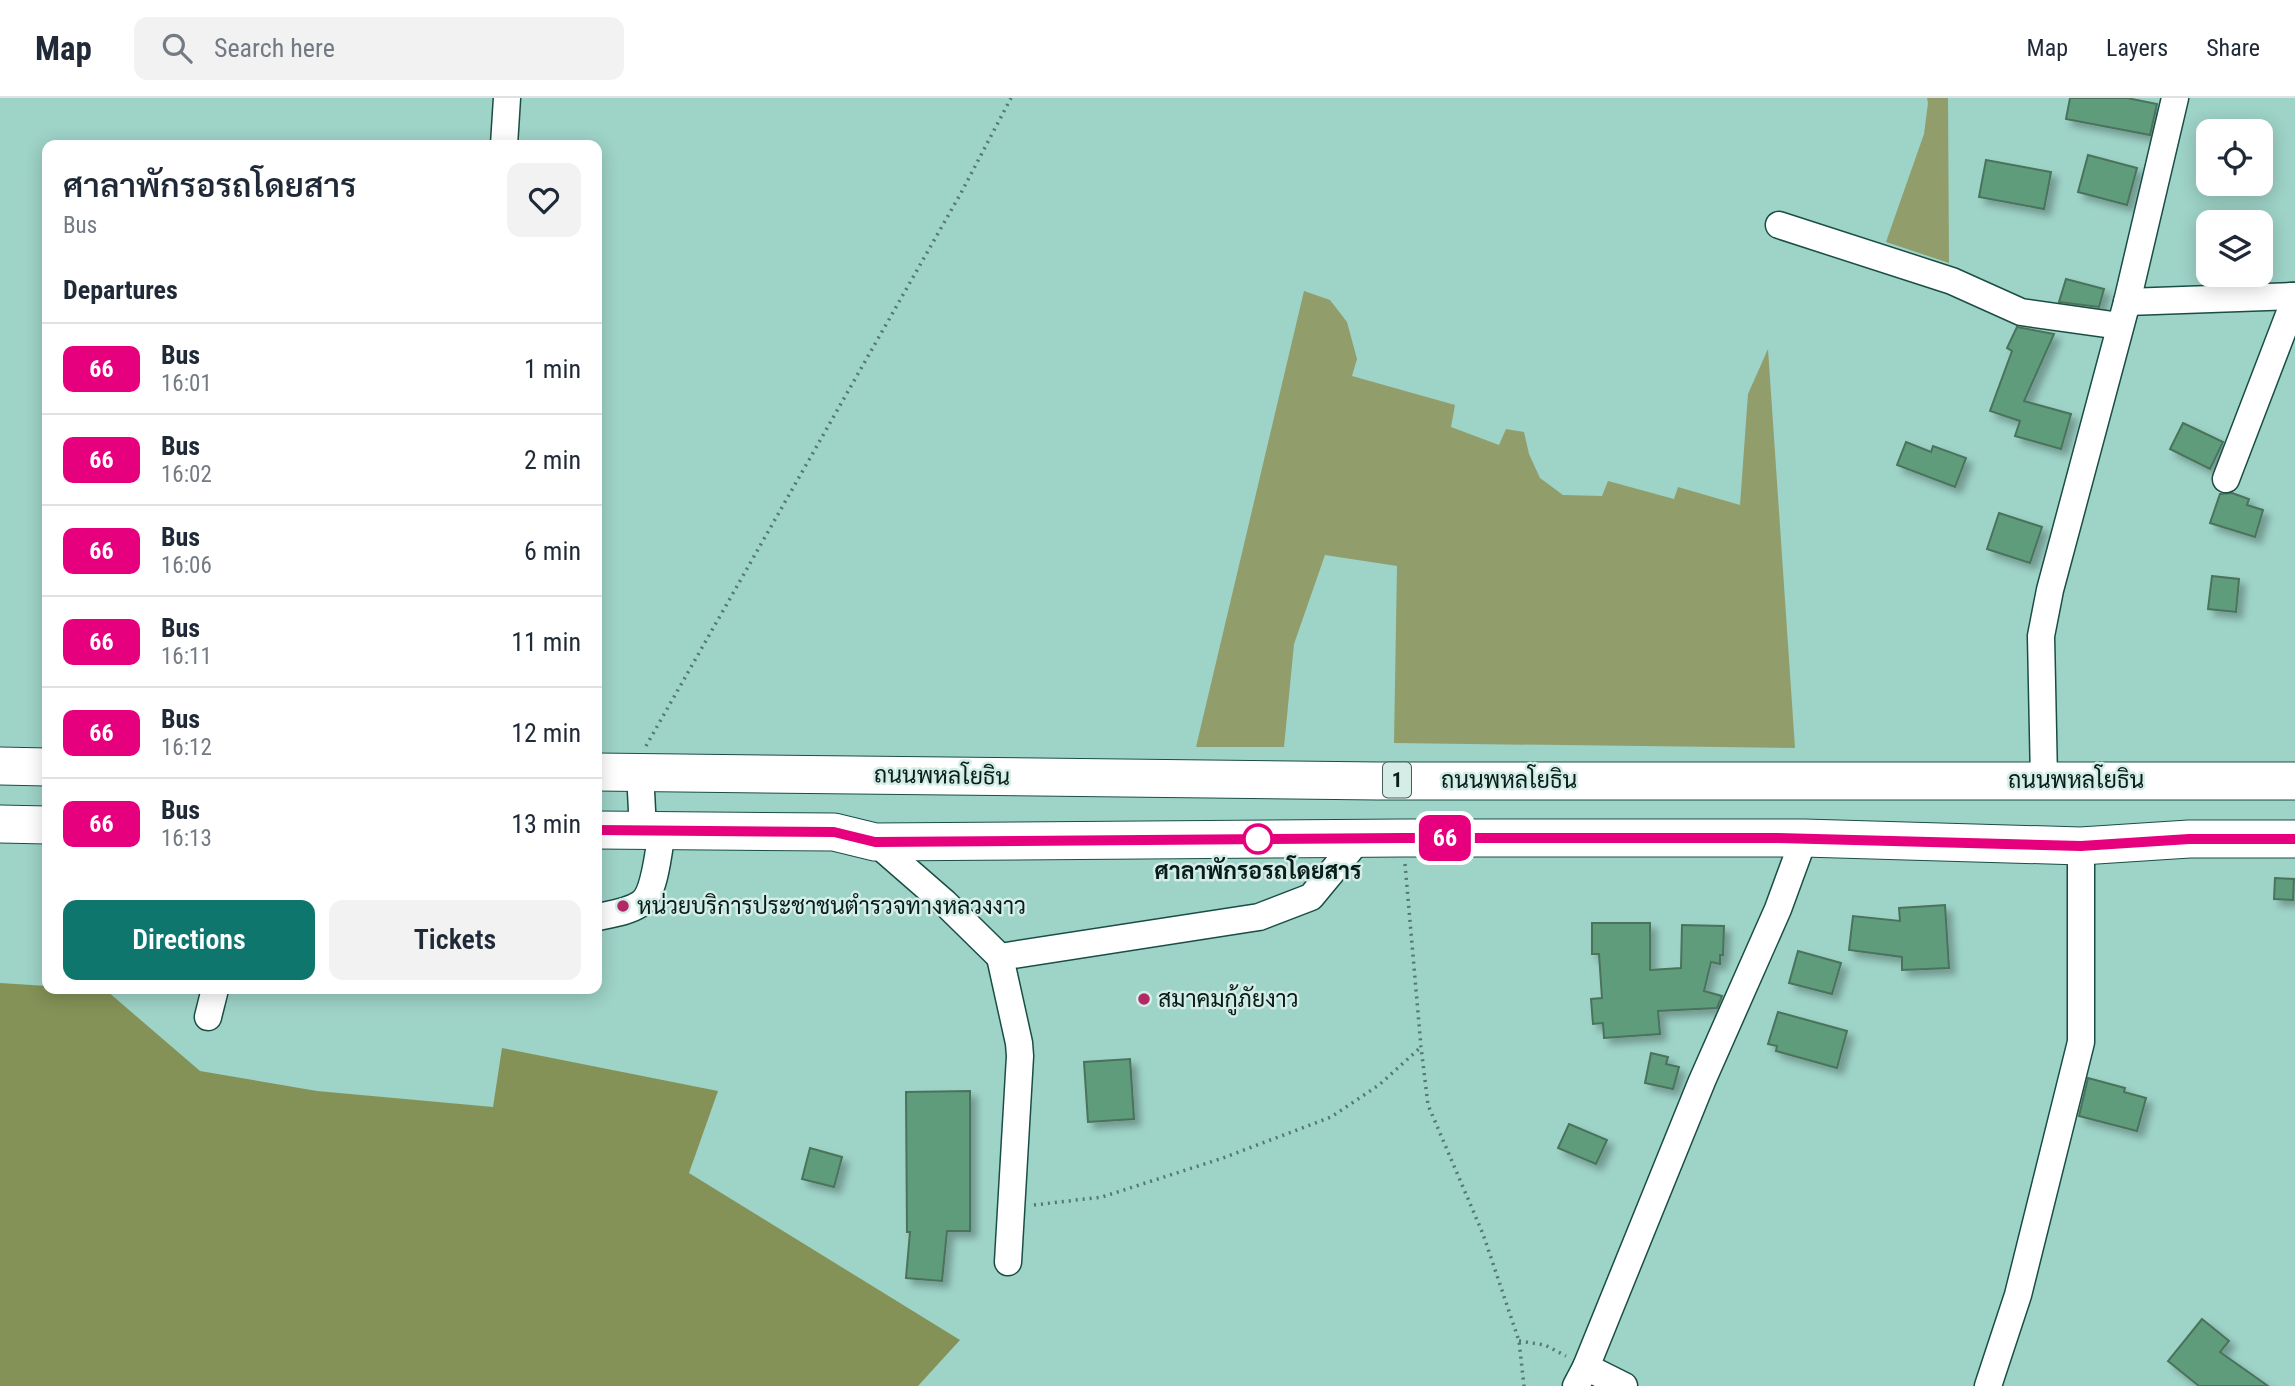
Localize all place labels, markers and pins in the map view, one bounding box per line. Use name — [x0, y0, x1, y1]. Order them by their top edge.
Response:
marker: ศาลาพักรอรถโดยสาร — [1243, 824, 1273, 854]
place label: ศาลาพักรอรถโดยสาร — [1155, 855, 1361, 885]
place label: หน่วยบริการประชาชนตำรวจทางหลวงงาว — [637, 892, 1026, 920]
marker: หน่วยบริการประชาชนตำรวจทางหลวงงาว — [615, 898, 631, 914]
place label: สมาคมกู้ภัยงาว — [1158, 984, 1299, 1016]
marker: สมาคมกู้ภัยงาว — [1136, 991, 1152, 1007]

